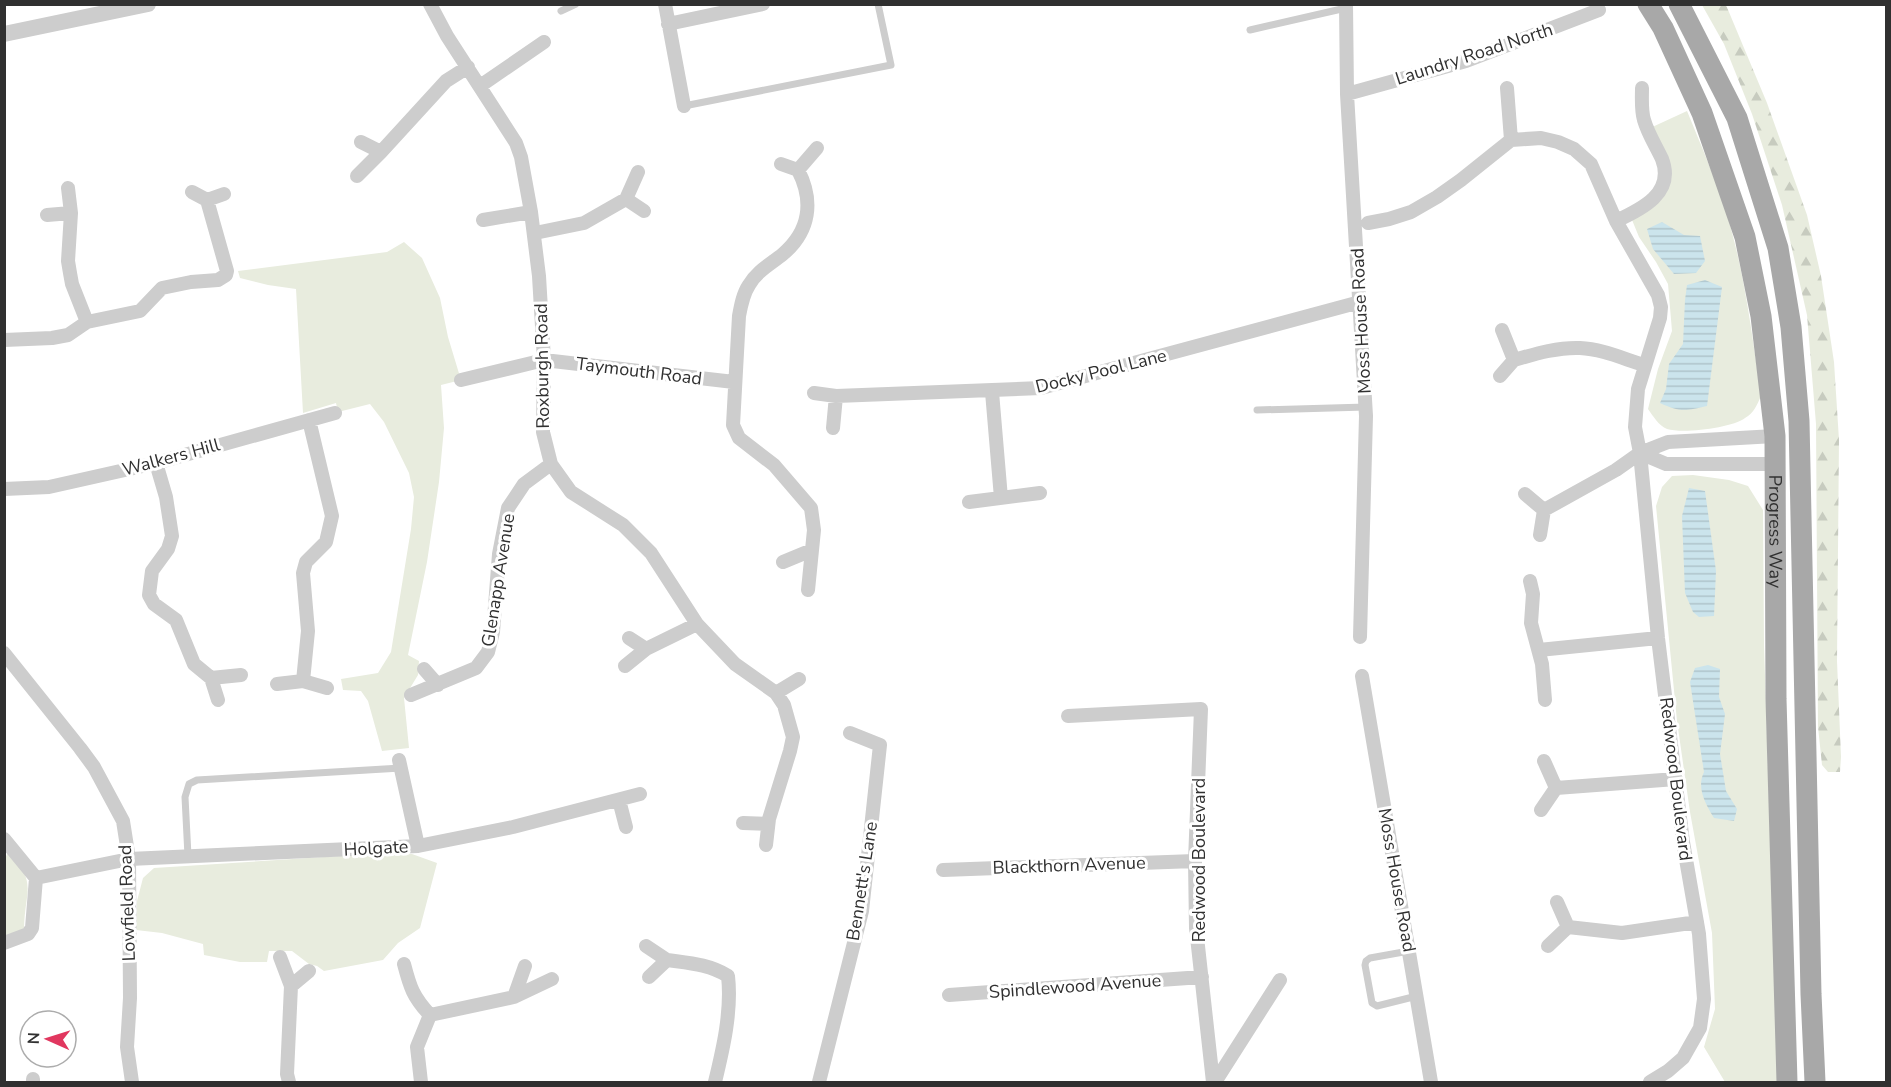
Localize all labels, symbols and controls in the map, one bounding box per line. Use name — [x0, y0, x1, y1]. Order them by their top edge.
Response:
street label: Laundry Road North — [1392, 17, 1556, 91]
street label: Moss House Road — [1345, 248, 1377, 394]
street label: Roxburgh Road — [529, 303, 555, 429]
street label: Docky Pool Lane — [1033, 343, 1169, 399]
street label: Taymouth Road — [575, 351, 703, 391]
street label: Walkers Hill — [120, 432, 223, 482]
street label: Progress Way — [1763, 475, 1788, 589]
street label: Glenapp Avenue — [476, 512, 520, 648]
street label: Redwood Boulevard — [1654, 696, 1698, 862]
street label: Redwood Boulevard — [1187, 778, 1211, 942]
street label: Moss House Road — [1373, 806, 1421, 954]
street label: Bennett's Lane — [841, 820, 883, 942]
street label: Holgate — [343, 834, 409, 862]
street label: Lowfield Road — [113, 844, 141, 962]
street label: Blackthorn Avenue — [992, 850, 1146, 880]
street label: Spindlewood Avenue — [988, 968, 1162, 1004]
north arrow — [18, 1009, 78, 1069]
text: N — [23, 1032, 45, 1045]

